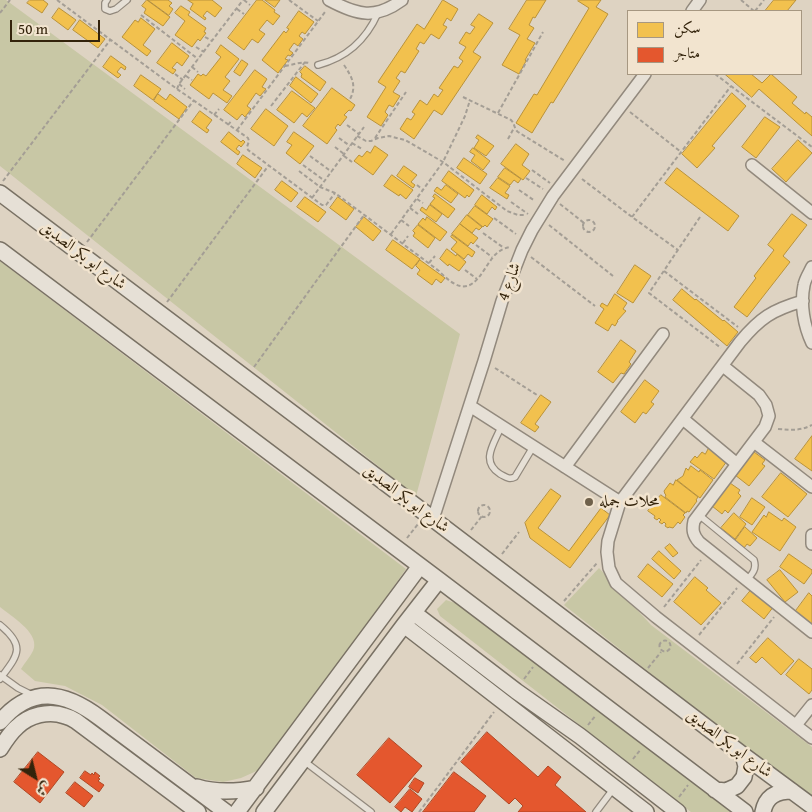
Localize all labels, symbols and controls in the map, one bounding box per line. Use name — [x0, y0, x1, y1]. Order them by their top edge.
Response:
scale bar — [12, 10, 102, 42]
legend — [627, 10, 802, 75]
text: سكن — [674, 17, 701, 38]
text: 50 m — [18, 18, 48, 39]
text: متاجر — [674, 42, 700, 63]
street label: شارع ابو بكر الصديق — [36, 218, 130, 294]
street label: شارع 4 — [494, 260, 526, 304]
street label: شارع ابو بكر الصديق — [359, 461, 453, 537]
place label: محلات جمله — [599, 492, 659, 512]
marker: محلات جمله — [583, 496, 595, 508]
street label: شارع ابو بكر الصديق — [682, 706, 776, 782]
north arrow — [10, 752, 60, 802]
text: ش — [32, 777, 55, 801]

